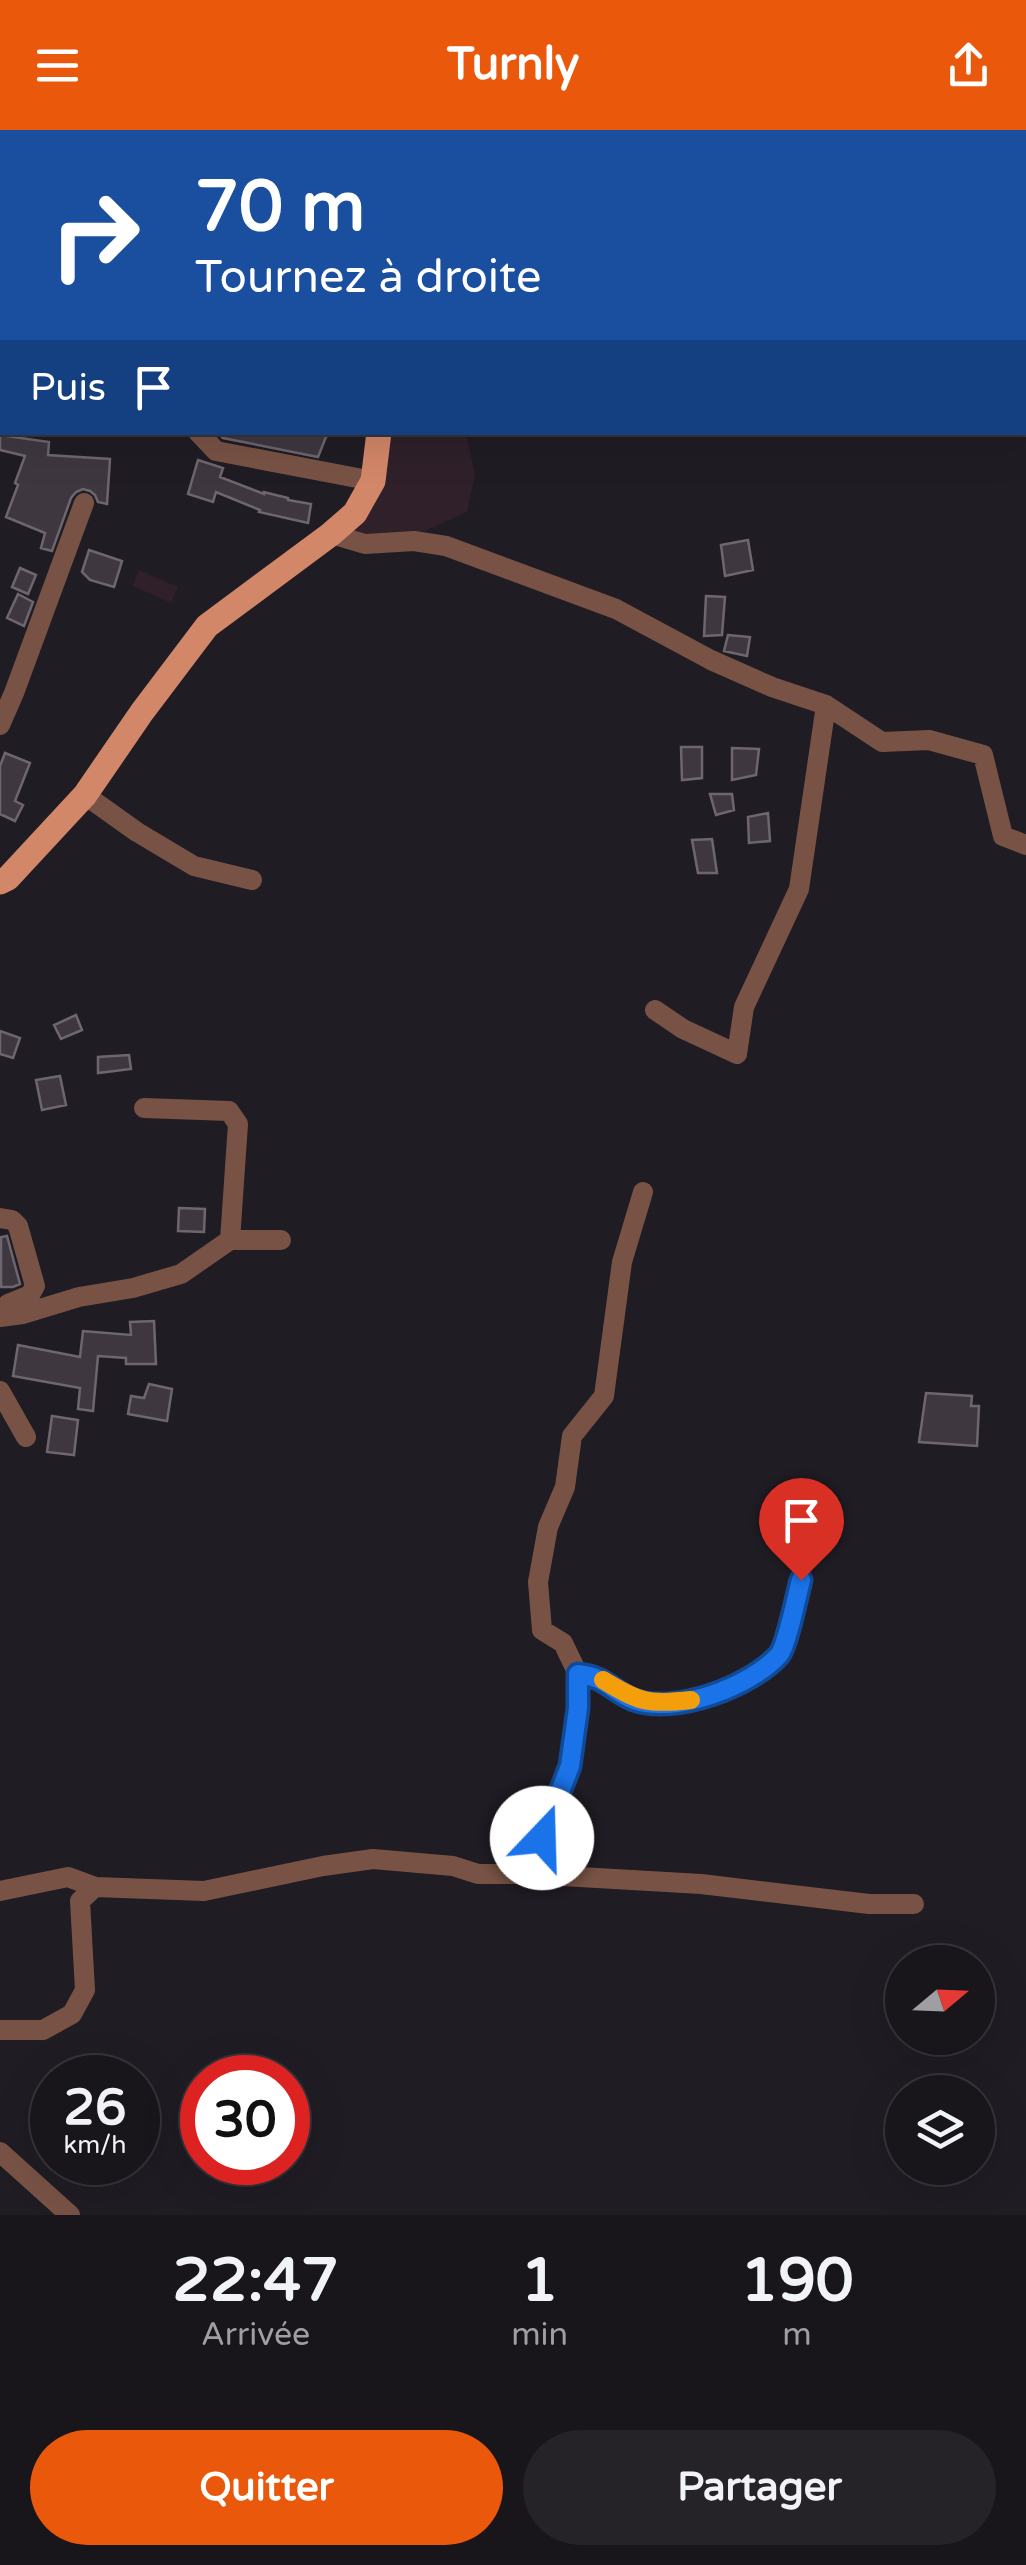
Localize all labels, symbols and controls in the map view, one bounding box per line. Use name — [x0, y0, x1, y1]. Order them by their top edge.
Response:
icon: menu — [30, 38, 85, 93]
text: Turnly — [447, 38, 579, 92]
icon: share — [941, 38, 996, 93]
text: 70 m — [195, 166, 365, 250]
icon: right — [30, 170, 160, 300]
text: Tournez à droite — [195, 251, 541, 305]
icon: arrive — [126, 360, 181, 415]
text: Puis — [30, 365, 106, 411]
pin — [759, 1478, 844, 1581]
icon: arrive — [774, 1493, 829, 1548]
position arrow — [490, 1786, 594, 1890]
north arrow — [885, 1945, 995, 2055]
map controls — [885, 1945, 995, 2185]
speed limit sign: 30 — [180, 2055, 310, 2185]
button: layers — [885, 2075, 995, 2185]
text: 26 — [64, 2078, 126, 2138]
text: km/h — [64, 2130, 126, 2160]
text: 22:47 — [172, 2245, 339, 2317]
text: 1 — [521, 2245, 558, 2317]
text: 190 — [740, 2245, 854, 2317]
text: Arrivée — [201, 2316, 310, 2354]
text: min — [511, 2316, 568, 2354]
text: m — [782, 2316, 812, 2354]
button: Quitter — [30, 2430, 503, 2545]
button: Partager — [523, 2430, 996, 2545]

